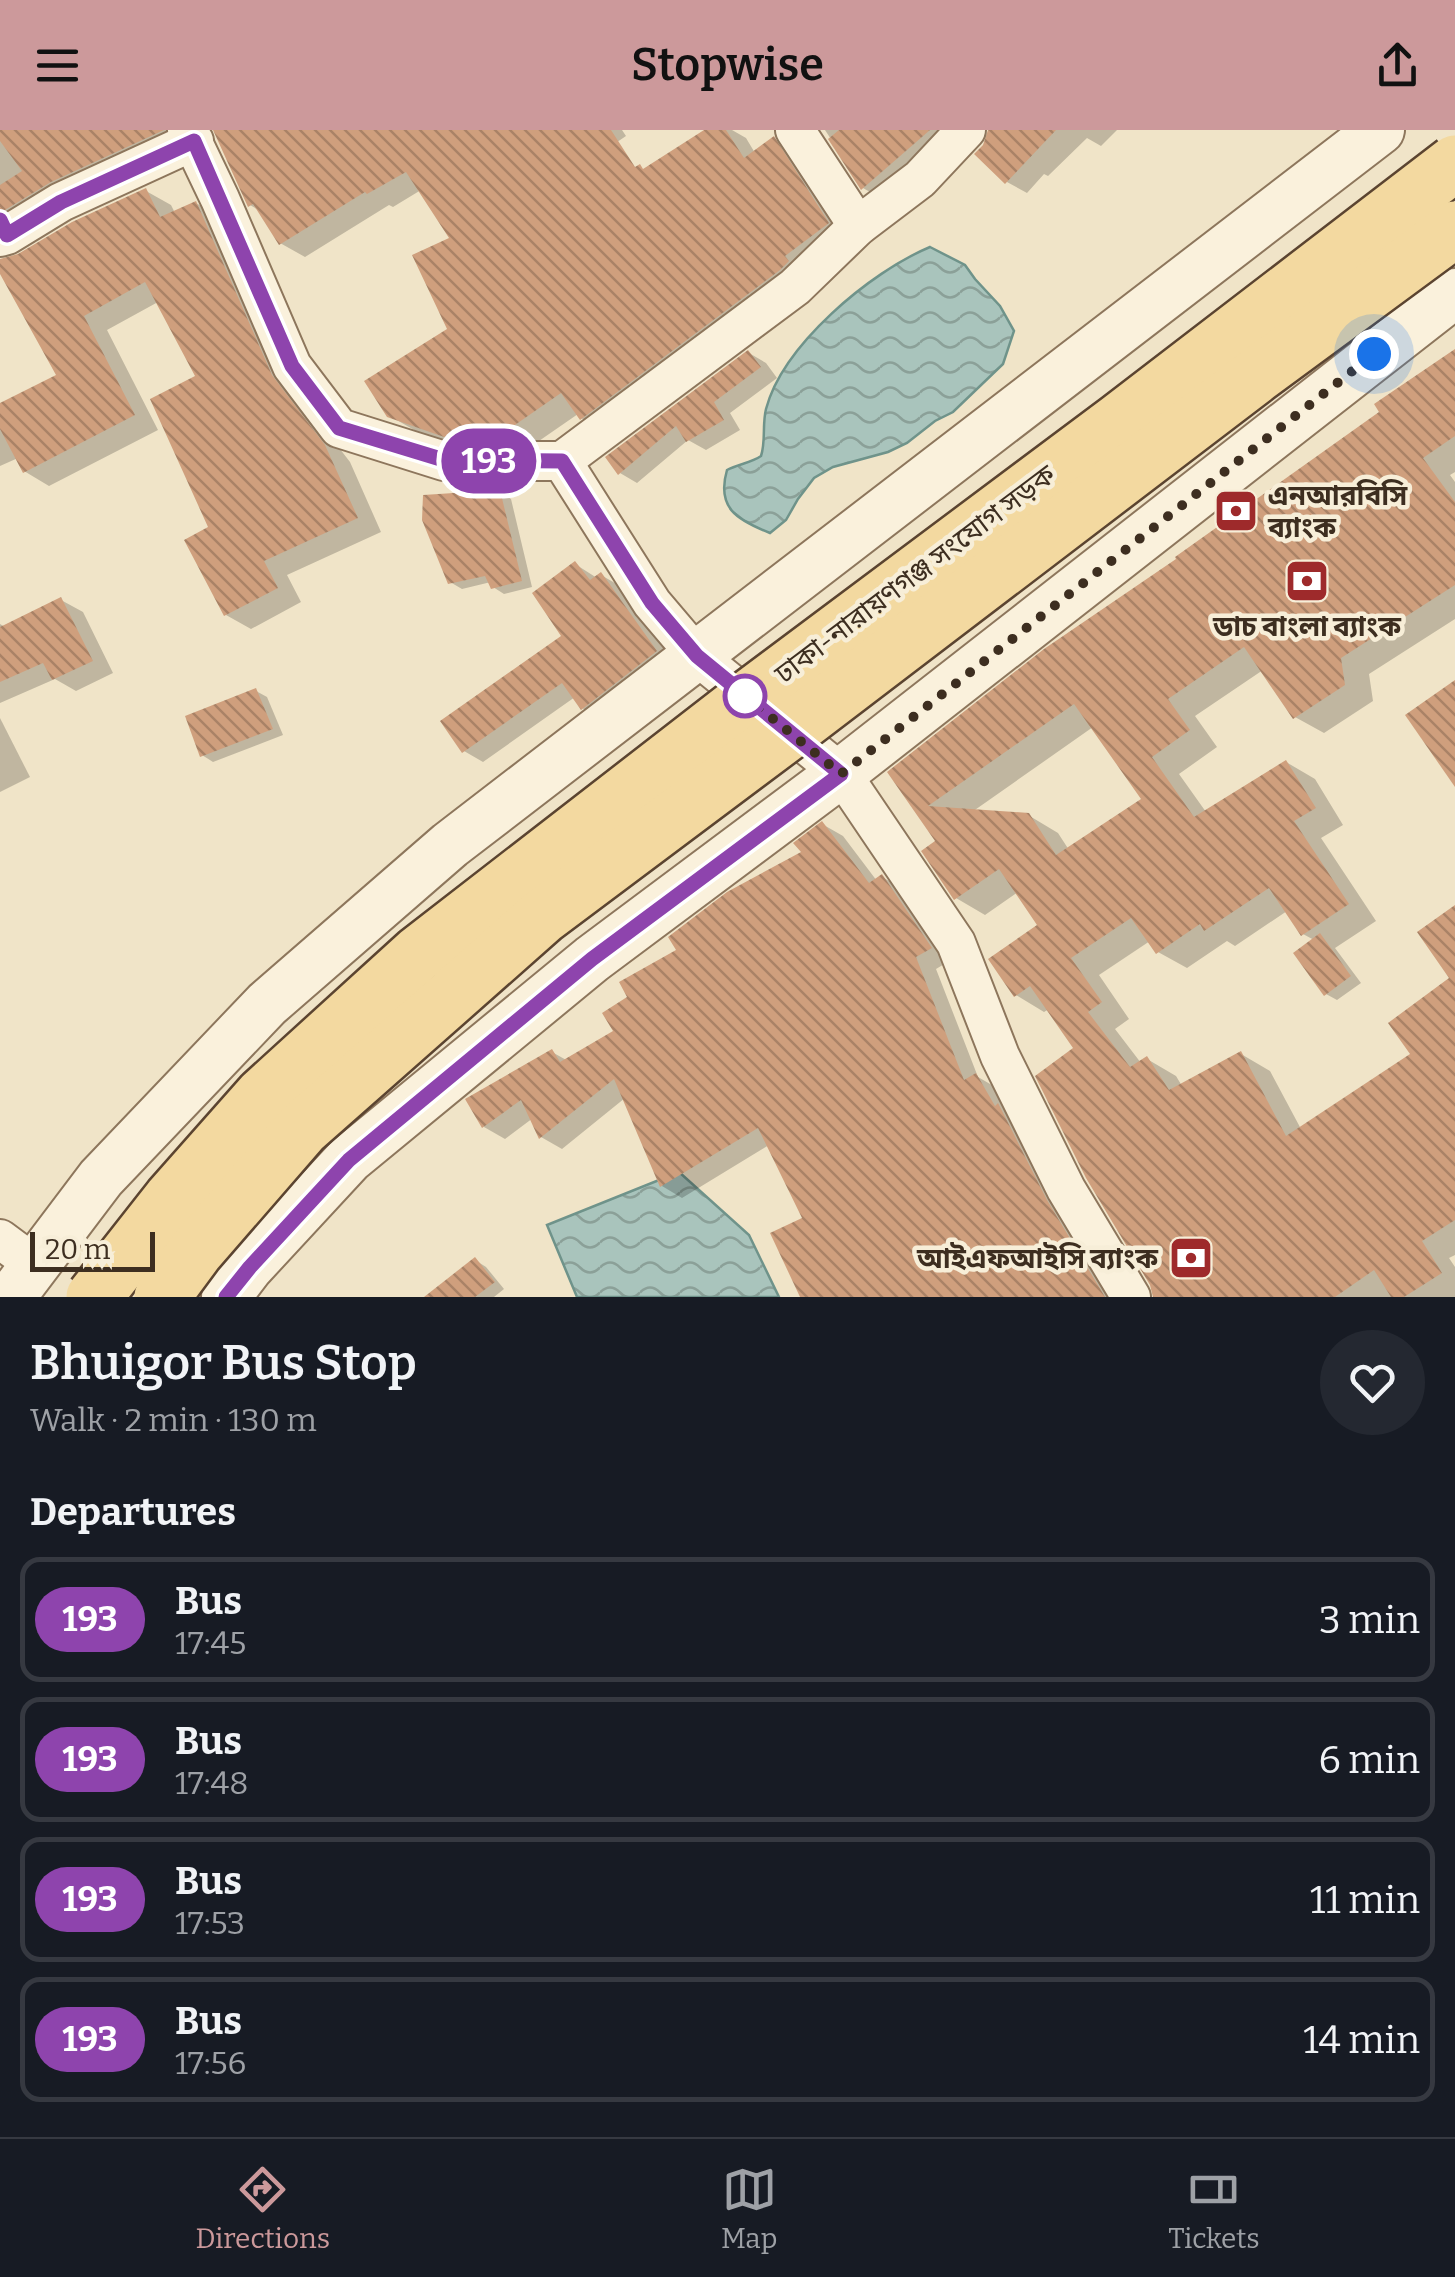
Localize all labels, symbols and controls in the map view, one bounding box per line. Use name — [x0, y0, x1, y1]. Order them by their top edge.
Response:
icon: menu — [30, 38, 85, 93]
text: Stopwise — [631, 38, 824, 92]
icon: share — [1370, 38, 1425, 93]
your location — [1349, 329, 1399, 379]
line badge: 193 — [432, 428, 546, 494]
text: 193 — [461, 440, 517, 482]
street label: ঢাকা-নারায়ণগঞ্জ সংযোগ সড়ক — [768, 458, 1062, 691]
place label: এনআরবিসি ব্যাংক — [1267, 479, 1408, 544]
bank icon: এনআরবিসি ব্যাংক — [1213, 488, 1259, 534]
bank icon: ডাচ বাংলা ব্যাংক — [1284, 558, 1330, 604]
place label: ডাচ বাংলা ব্যাংক — [1212, 610, 1402, 643]
unlabelled marker — [724, 675, 766, 717]
scale bar — [30, 1227, 155, 1272]
text: 20 m — [45, 1233, 111, 1266]
bank icon: আইএফআইসি ব্যাংক — [1168, 1235, 1214, 1281]
place label: আইএফআইসি ব্যাংক — [916, 1242, 1159, 1275]
button: heart — [1320, 1330, 1425, 1435]
text: Bhuigor Bus Stop — [30, 1334, 417, 1392]
text: Walk · 2 min · 130 m — [30, 1401, 317, 1439]
text: Departures — [30, 1489, 236, 1535]
text: Bus — [175, 1578, 242, 1624]
text: 3 min — [1319, 1597, 1420, 1643]
text: 193 — [62, 1598, 118, 1640]
text: 17:45 — [175, 1624, 246, 1662]
text: Bus — [175, 1718, 242, 1764]
text: 6 min — [1318, 1737, 1420, 1783]
text: 193 — [62, 1738, 118, 1780]
text: 17:48 — [175, 1764, 248, 1802]
text: Bus — [175, 1858, 242, 1904]
text: 11 min — [1310, 1877, 1420, 1923]
text: 193 — [62, 1878, 118, 1920]
text: 17:53 — [175, 1904, 245, 1942]
text: Bus — [175, 1998, 242, 2044]
text: 14 min — [1303, 2017, 1420, 2063]
text: 193 — [62, 2018, 118, 2060]
text: 17:56 — [175, 2044, 246, 2082]
tab: Directions — [195, 2162, 330, 2255]
tab: Map — [721, 2162, 777, 2255]
tab: Tickets — [1168, 2162, 1260, 2255]

